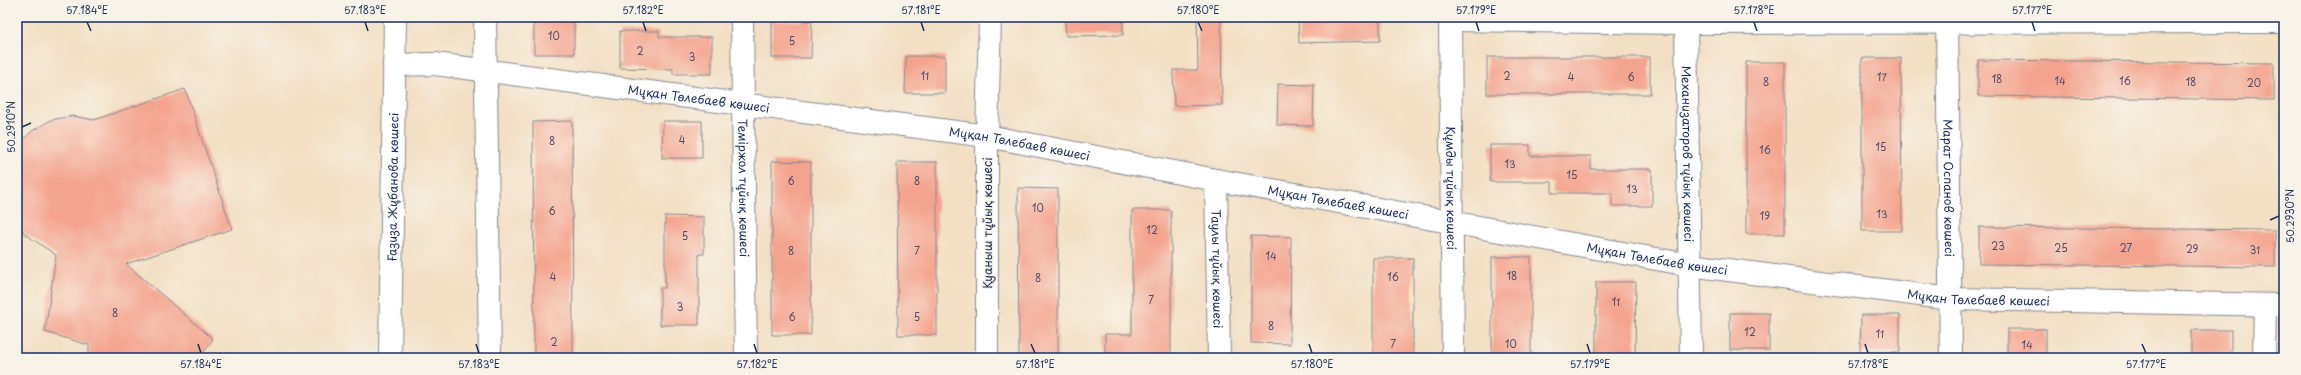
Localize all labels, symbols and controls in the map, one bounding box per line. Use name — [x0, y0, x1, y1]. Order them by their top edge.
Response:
text: 57.184°E — [66, 2, 108, 17]
text: 57.183°E — [344, 2, 386, 17]
text: 57.182°E — [622, 2, 664, 17]
text: 57.181°E — [901, 2, 941, 17]
text: 57.180°E — [1177, 2, 1219, 17]
text: 57.179°E — [1456, 2, 1496, 17]
text: 57.178°E — [1734, 2, 1774, 17]
text: 57.177°E — [2012, 2, 2052, 17]
house number: 10 — [548, 28, 560, 43]
house number: 5 — [789, 33, 795, 48]
house number: 2 — [636, 43, 644, 58]
house number: 3 — [689, 49, 695, 64]
street label: Механизаторов тұйық көшесі — [1678, 66, 1698, 242]
house number: 11 — [921, 68, 929, 83]
house number: 2 — [1503, 68, 1511, 83]
house number: 4 — [1568, 69, 1575, 84]
house number: 6 — [1627, 69, 1635, 84]
house number: 17 — [1877, 69, 1888, 84]
house number: 18 — [1992, 71, 2002, 86]
house number: 14 — [2054, 73, 2066, 88]
house number: 16 — [2119, 73, 2131, 88]
house number: 8 — [1763, 74, 1769, 89]
house number: 18 — [2186, 74, 2196, 89]
house number: 20 — [2247, 75, 2261, 90]
street label: Мұқан Төлебаев көшесі — [627, 80, 771, 117]
text: 50.2910°N — [3, 101, 18, 153]
street label: Ғазиза Жұбанова көшесі — [382, 113, 403, 261]
street label: Теміржол тұйық көшесі — [734, 119, 754, 257]
street label: Марат Оспанов көшесі — [1939, 119, 1959, 257]
street label: Мұқан Төлебаев көшесі — [948, 122, 1092, 165]
street label: Құмды тұйық көшесі — [1442, 126, 1461, 250]
house number: 4 — [679, 132, 686, 147]
house number: 8 — [549, 133, 555, 148]
house number: 15 — [1876, 139, 1886, 154]
house number: 16 — [1759, 142, 1771, 157]
house number: 13 — [1504, 156, 1516, 171]
street label: Қуаныш тұйық көшесі — [978, 157, 996, 289]
house number: 15 — [1567, 167, 1577, 182]
house number: 6 — [787, 173, 795, 188]
house number: 8 — [914, 173, 920, 188]
street label: Мұқан Төлебаев көшесі — [1266, 180, 1410, 223]
house number: 13 — [1626, 181, 1638, 196]
text: 50.2930°N — [2282, 189, 2297, 243]
house number: 10 — [1032, 200, 1044, 215]
house number: 6 — [548, 203, 556, 218]
house number: 13 — [1876, 206, 1888, 221]
house number: 19 — [1760, 208, 1770, 223]
street label: Таулы тұйық көшесі — [1207, 209, 1228, 329]
house number: 12 — [1146, 222, 1158, 237]
house number: 5 — [682, 228, 688, 243]
street label: Мұқан Төлебаев көшесі — [1585, 238, 1729, 279]
house number: 23 — [1991, 238, 2005, 253]
house number: 25 — [2054, 240, 2068, 255]
house number: 27 — [2120, 240, 2133, 255]
house number: 29 — [2186, 241, 2199, 256]
house number: 31 — [2250, 242, 2260, 257]
house number: 8 — [788, 243, 794, 258]
house number: 7 — [914, 243, 920, 258]
house number: 14 — [1265, 248, 1277, 263]
house number: 18 — [1507, 268, 1517, 283]
house number: 4 — [550, 269, 557, 284]
house number: 16 — [1387, 269, 1399, 284]
house number: 8 — [1035, 270, 1041, 285]
street label: Мұқан Төлебаев көшесі — [1906, 284, 2050, 310]
house number: 7 — [1148, 292, 1154, 307]
house number: 11 — [1612, 294, 1620, 309]
house number: 3 — [677, 299, 683, 314]
house number: 8 — [112, 305, 118, 320]
house number: 6 — [788, 309, 796, 324]
house number: 5 — [914, 309, 920, 324]
house number: 8 — [1268, 318, 1274, 333]
house number: 12 — [1744, 324, 1756, 339]
house number: 11 — [1876, 326, 1884, 341]
house number: 2 — [550, 334, 558, 349]
house number: 7 — [1390, 336, 1396, 351]
house number: 10 — [1505, 336, 1517, 351]
house number: 14 — [2021, 337, 2033, 352]
text: 57.184°E — [180, 356, 222, 371]
text: 57.183°E — [458, 356, 500, 371]
text: 57.182°E — [736, 356, 778, 371]
text: 57.181°E — [1015, 356, 1055, 371]
text: 57.180°E — [1291, 356, 1333, 371]
text: 57.179°E — [1570, 356, 1610, 371]
text: 57.178°E — [1848, 356, 1888, 371]
text: 57.177°E — [2126, 356, 2166, 371]

